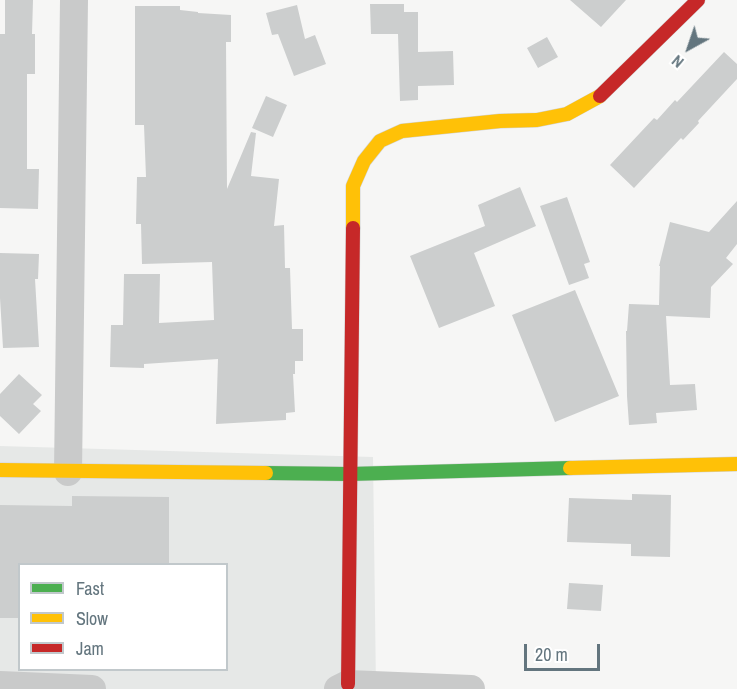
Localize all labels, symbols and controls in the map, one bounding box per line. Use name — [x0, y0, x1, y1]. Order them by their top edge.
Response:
north arrow — [659, 18, 719, 78]
text: N — [667, 50, 688, 73]
legend — [18, 563, 228, 671]
text: Fast — [76, 576, 104, 601]
text: Slow — [76, 606, 108, 631]
scale bar — [527, 632, 604, 670]
text: Jam — [76, 636, 104, 661]
text: 20 m — [535, 642, 568, 667]

